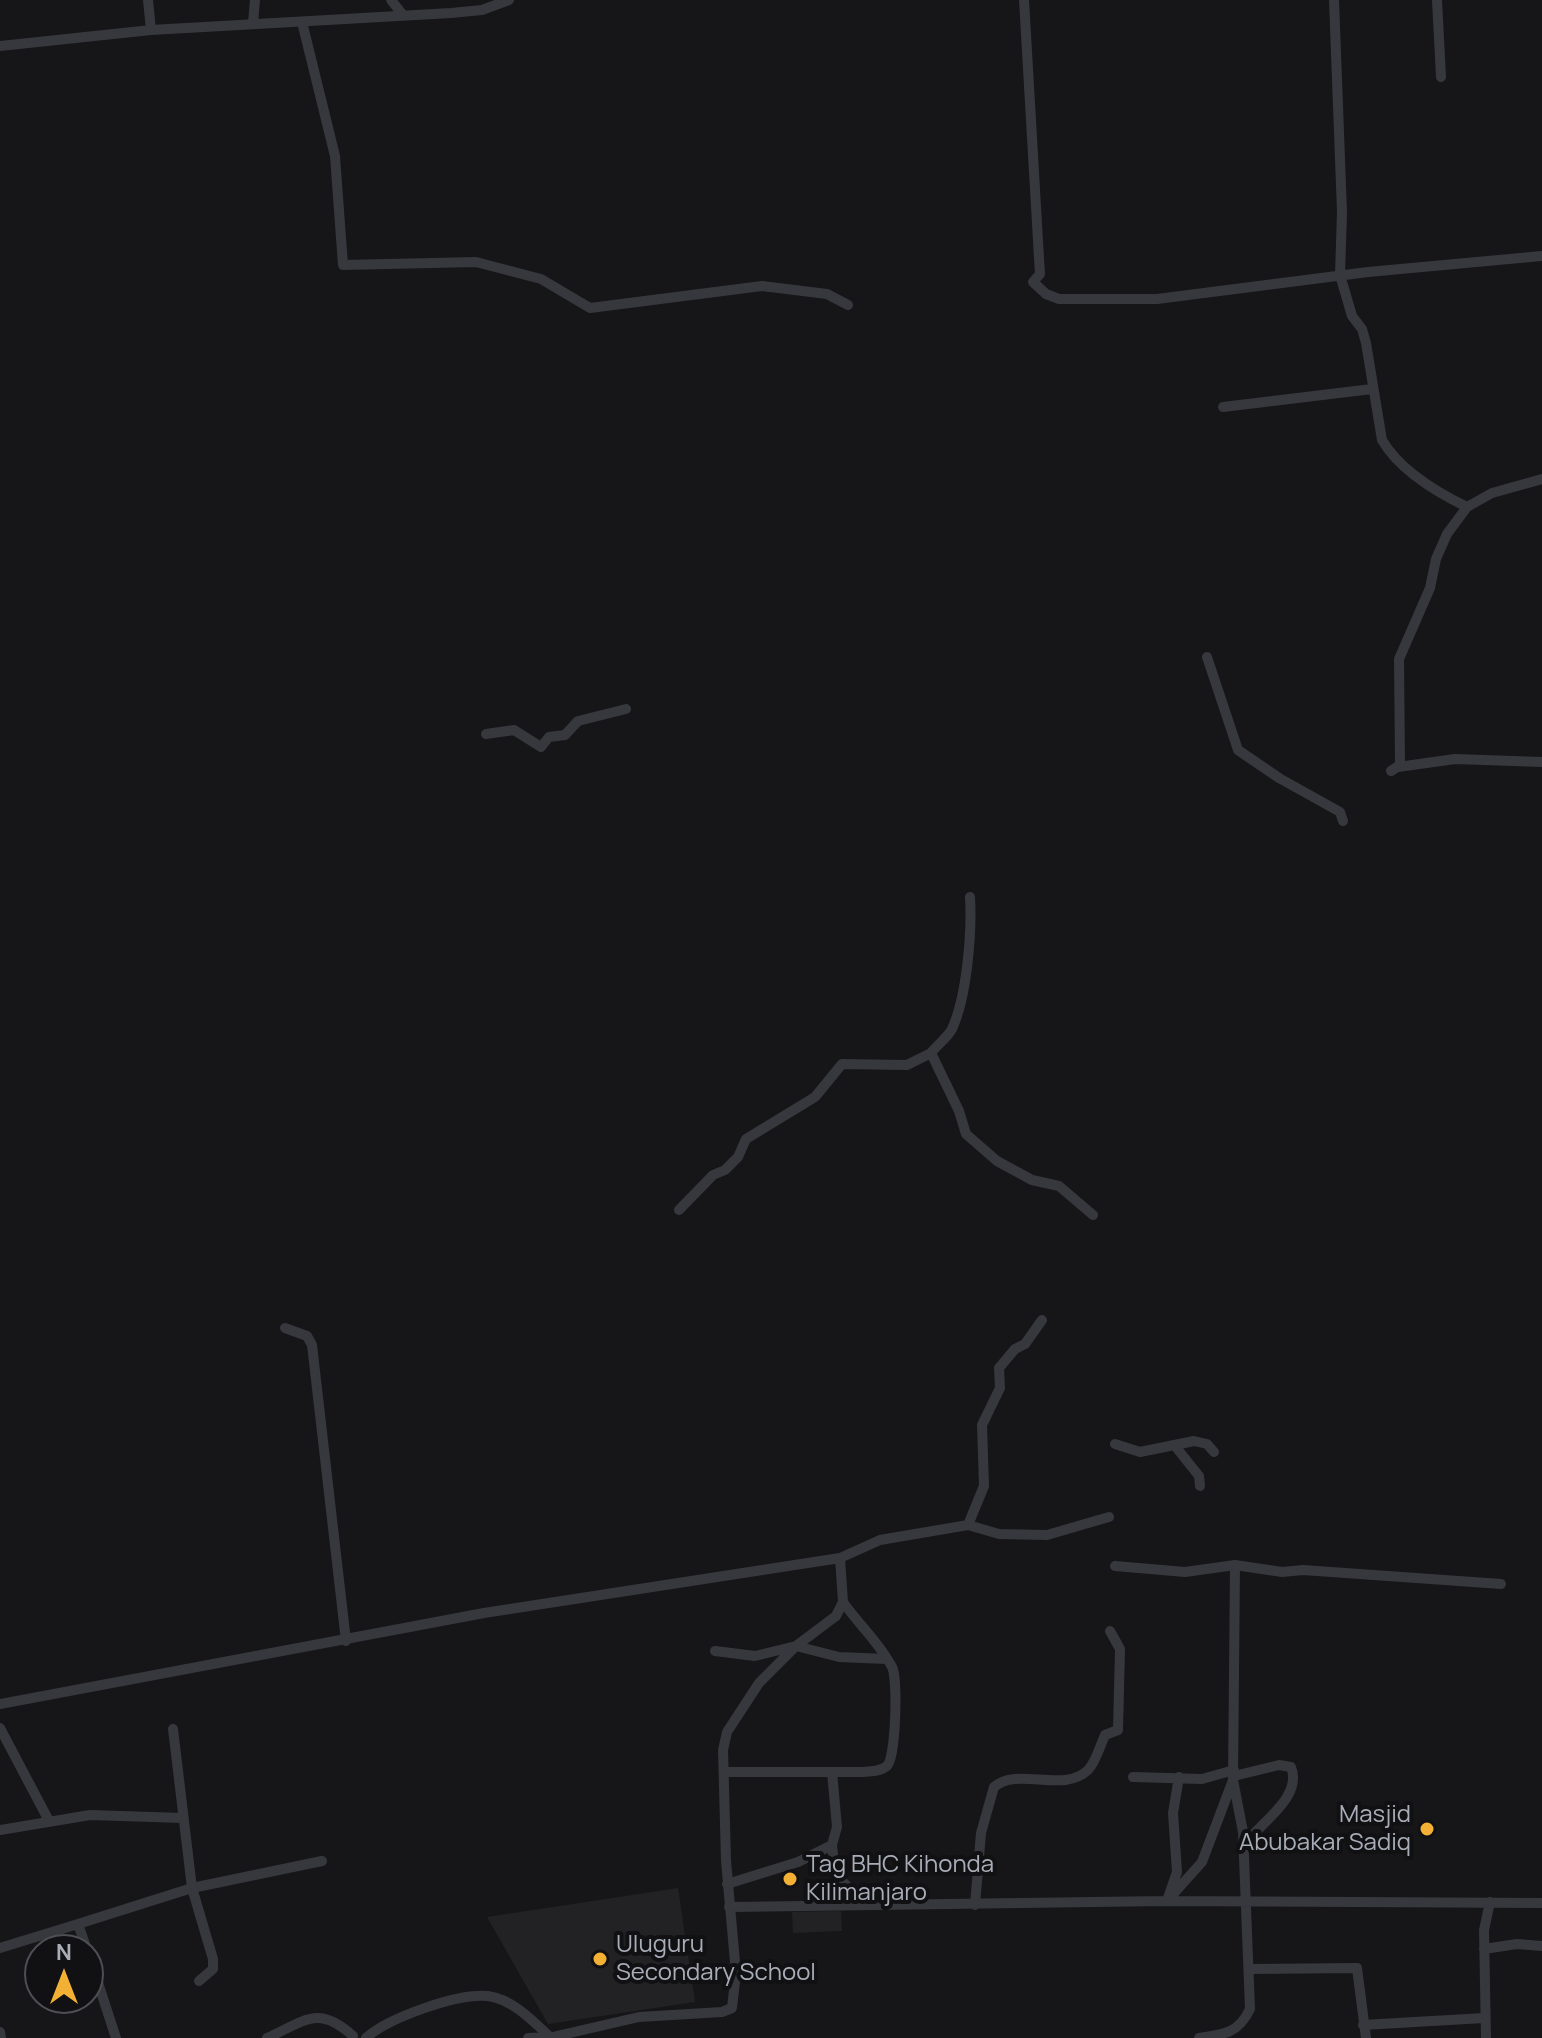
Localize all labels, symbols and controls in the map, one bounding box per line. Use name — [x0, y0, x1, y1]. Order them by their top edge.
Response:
place label: Masjid Abubakar Sadiq — [1239, 1801, 1411, 1857]
marker: Masjid Abubakar Sadiq — [1418, 1820, 1436, 1838]
place label: Tag BHC Kihonda Kilimanjaro — [806, 1851, 994, 1907]
marker: Tag BHC Kihonda Kilimanjaro — [781, 1870, 799, 1888]
place label: Uluguru Secondary School — [616, 1931, 816, 1987]
north arrow — [24, 1934, 104, 2014]
text: N — [56, 1937, 72, 1967]
marker: Uluguru Secondary School — [591, 1950, 609, 1968]

